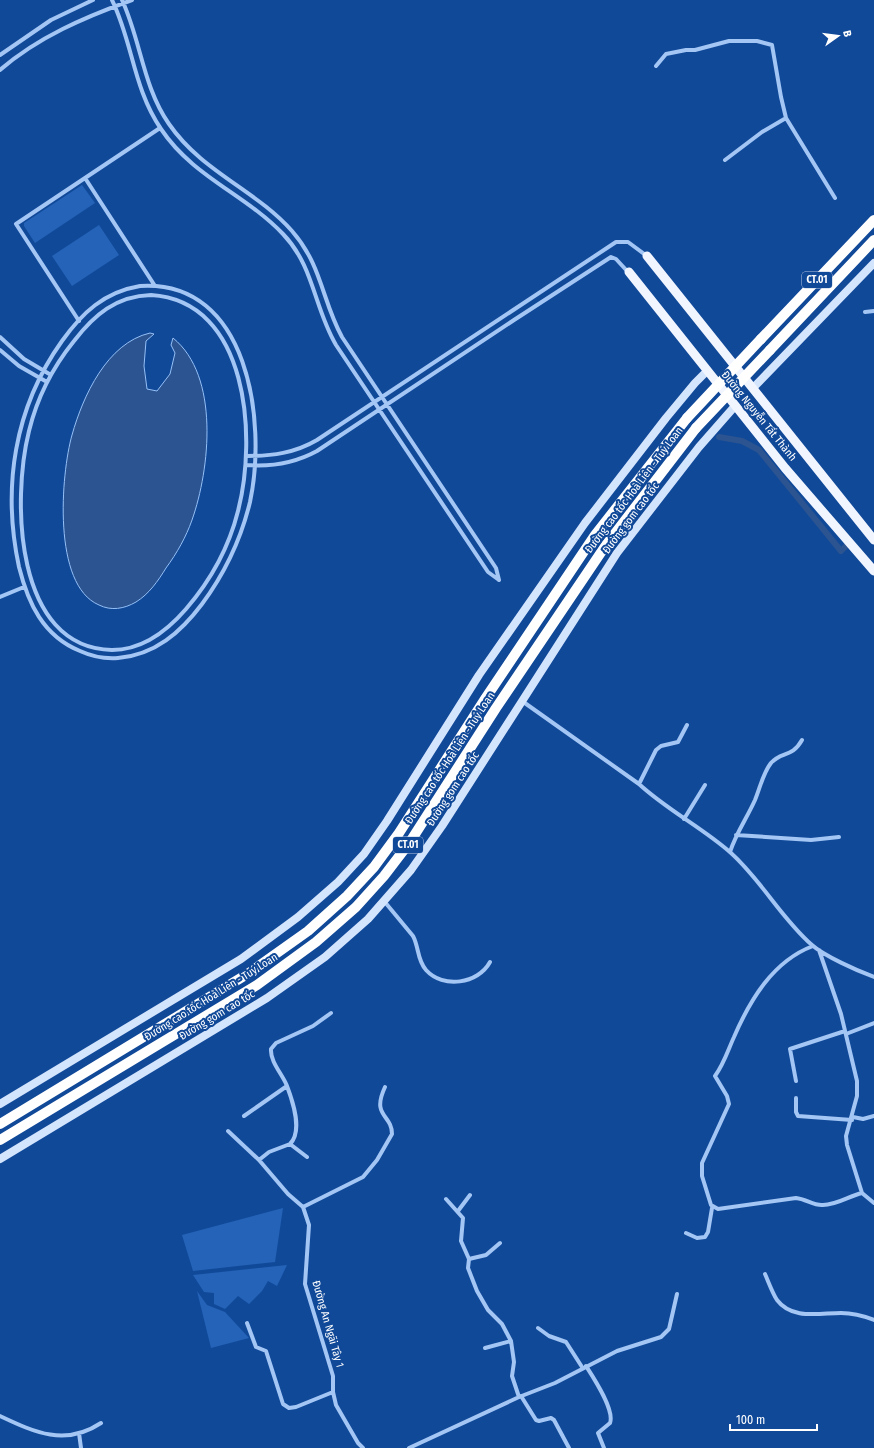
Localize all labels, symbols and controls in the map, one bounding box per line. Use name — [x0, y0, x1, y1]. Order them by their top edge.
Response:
north arrow — [818, 16, 858, 56]
text: B — [840, 29, 854, 38]
road number: CT.01 — [802, 272, 832, 288]
street label: Đường Nguyễn Tất Thành — [719, 368, 799, 464]
street label: Đường cao tốc Hoà Liên - Tuý Loan — [582, 424, 686, 556]
street label: Đường gom cao tốc — [600, 480, 662, 556]
street label: Đường cao tốc Hoà Liên - Tuý Loan — [402, 690, 498, 826]
street label: Đường gom cao tốc — [424, 749, 482, 829]
road number: CT.01 — [393, 837, 423, 853]
street label: Đường cao tốc Hoà Liên - Tuý Loan — [142, 951, 280, 1043]
street label: Đường gom cao tốc — [177, 987, 257, 1043]
street label: Đường An Ngãi Tây 1 — [309, 1279, 347, 1369]
scale bar — [730, 1406, 817, 1432]
text: 100 m — [736, 1413, 765, 1427]

